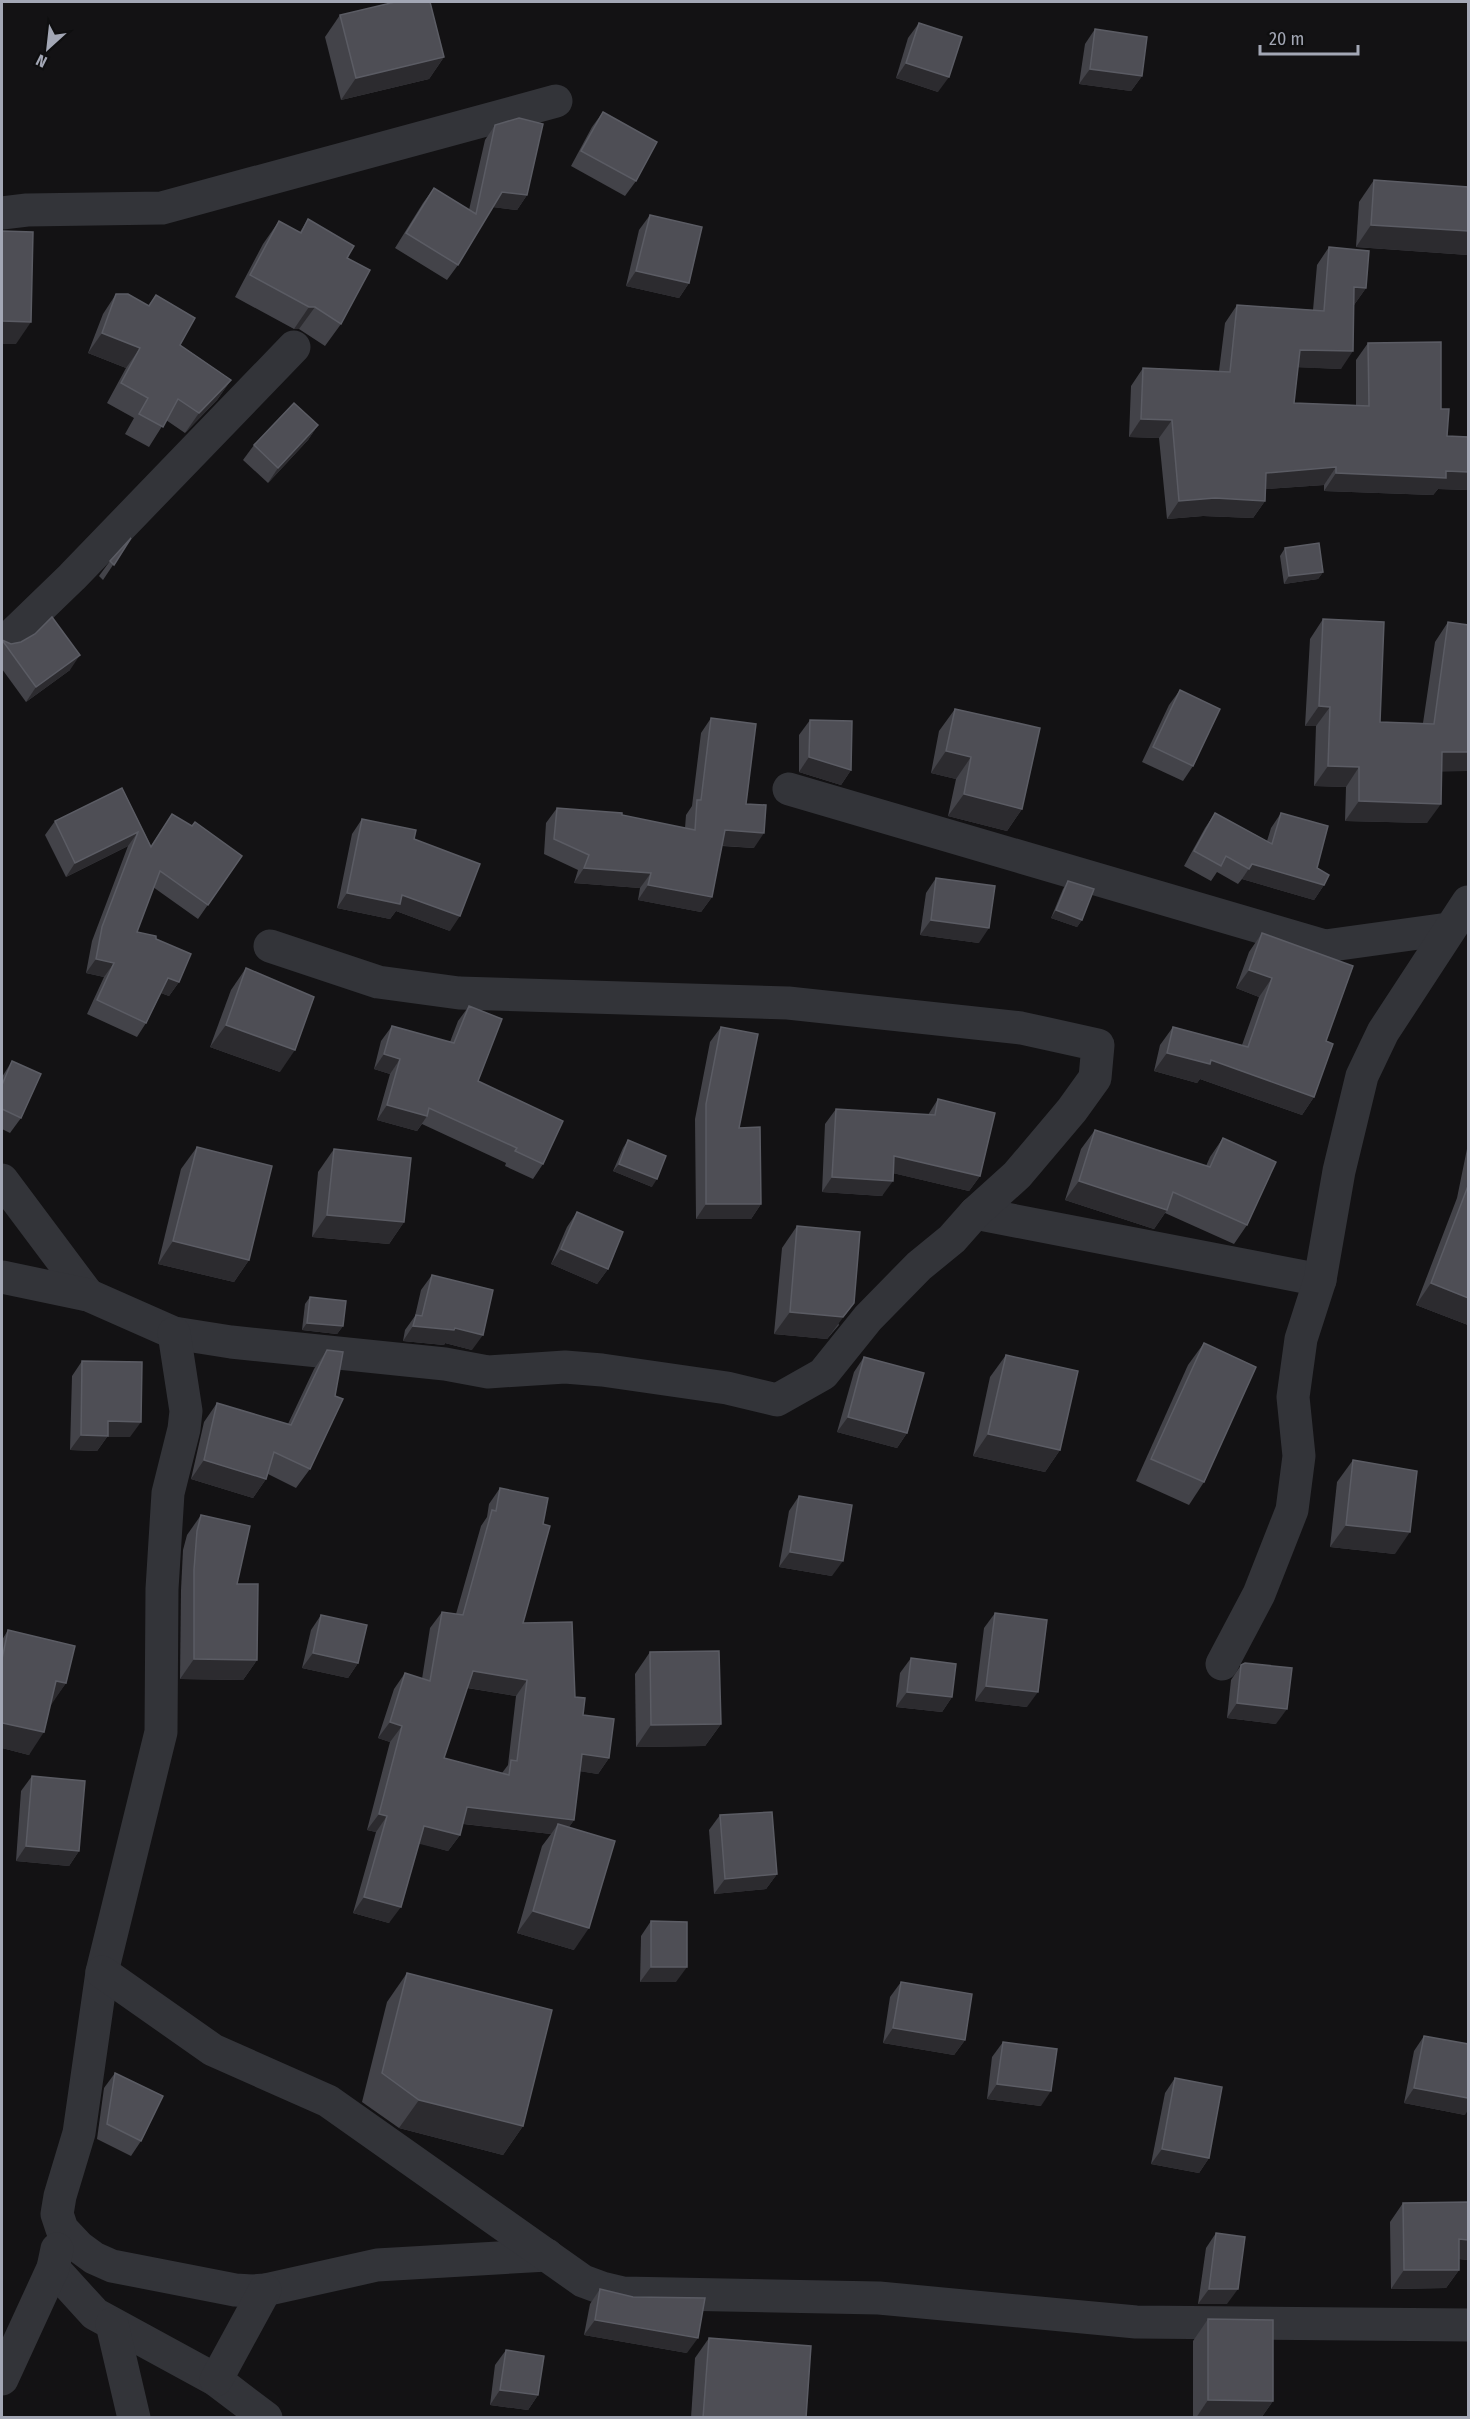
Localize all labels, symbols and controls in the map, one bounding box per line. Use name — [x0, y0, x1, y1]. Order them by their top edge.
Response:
north arrow — [18, 18, 78, 78]
scale bar — [1260, 18, 1358, 56]
text: 20 m — [1269, 28, 1304, 50]
text: N — [33, 50, 50, 72]

